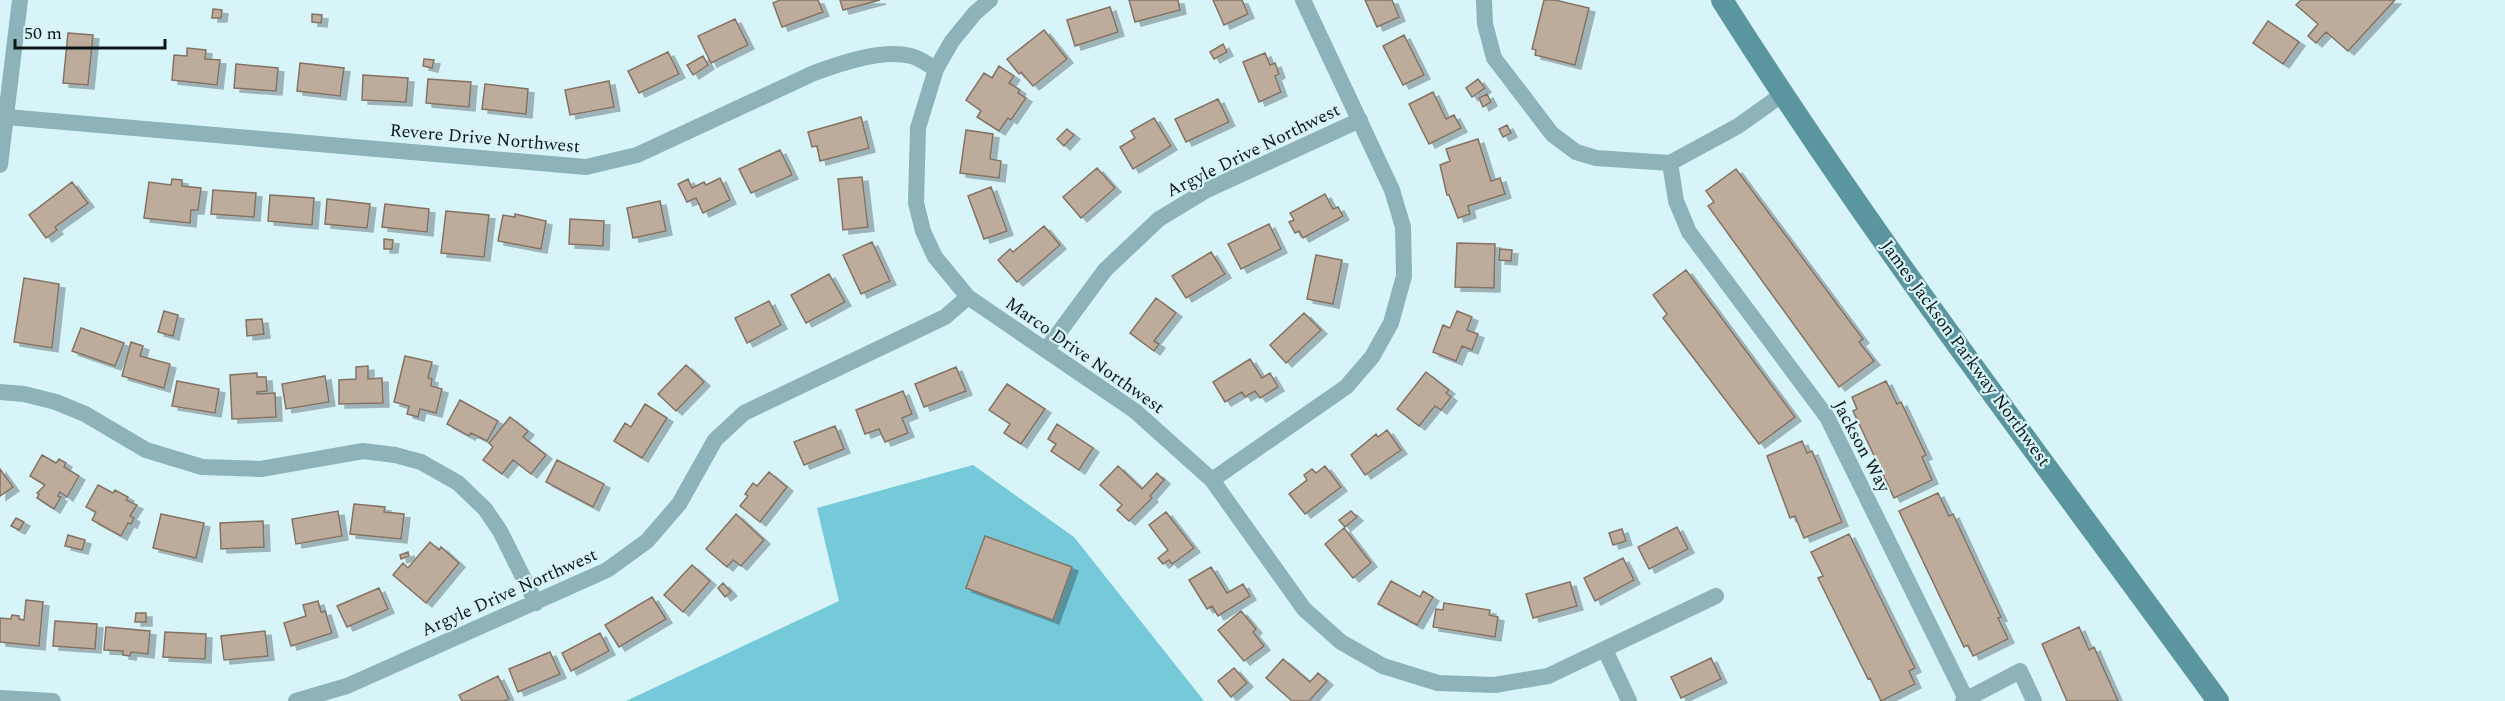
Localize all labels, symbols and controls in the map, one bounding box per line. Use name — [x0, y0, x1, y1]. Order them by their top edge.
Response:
scale bar — [15, 12, 165, 50]
text: 50 m — [24, 20, 62, 47]
street label: Argyle Drive Northwest — [1162, 97, 1345, 204]
street label: Revere Drive Northwest — [389, 117, 581, 160]
street label: James Jackson Parkway Northwest — [1874, 234, 2057, 472]
street label: Marco Drive Northwest — [1000, 290, 1170, 421]
street label: Jackson Way — [1826, 395, 1898, 498]
street label: Argyle Drive Northwest — [417, 541, 602, 644]

